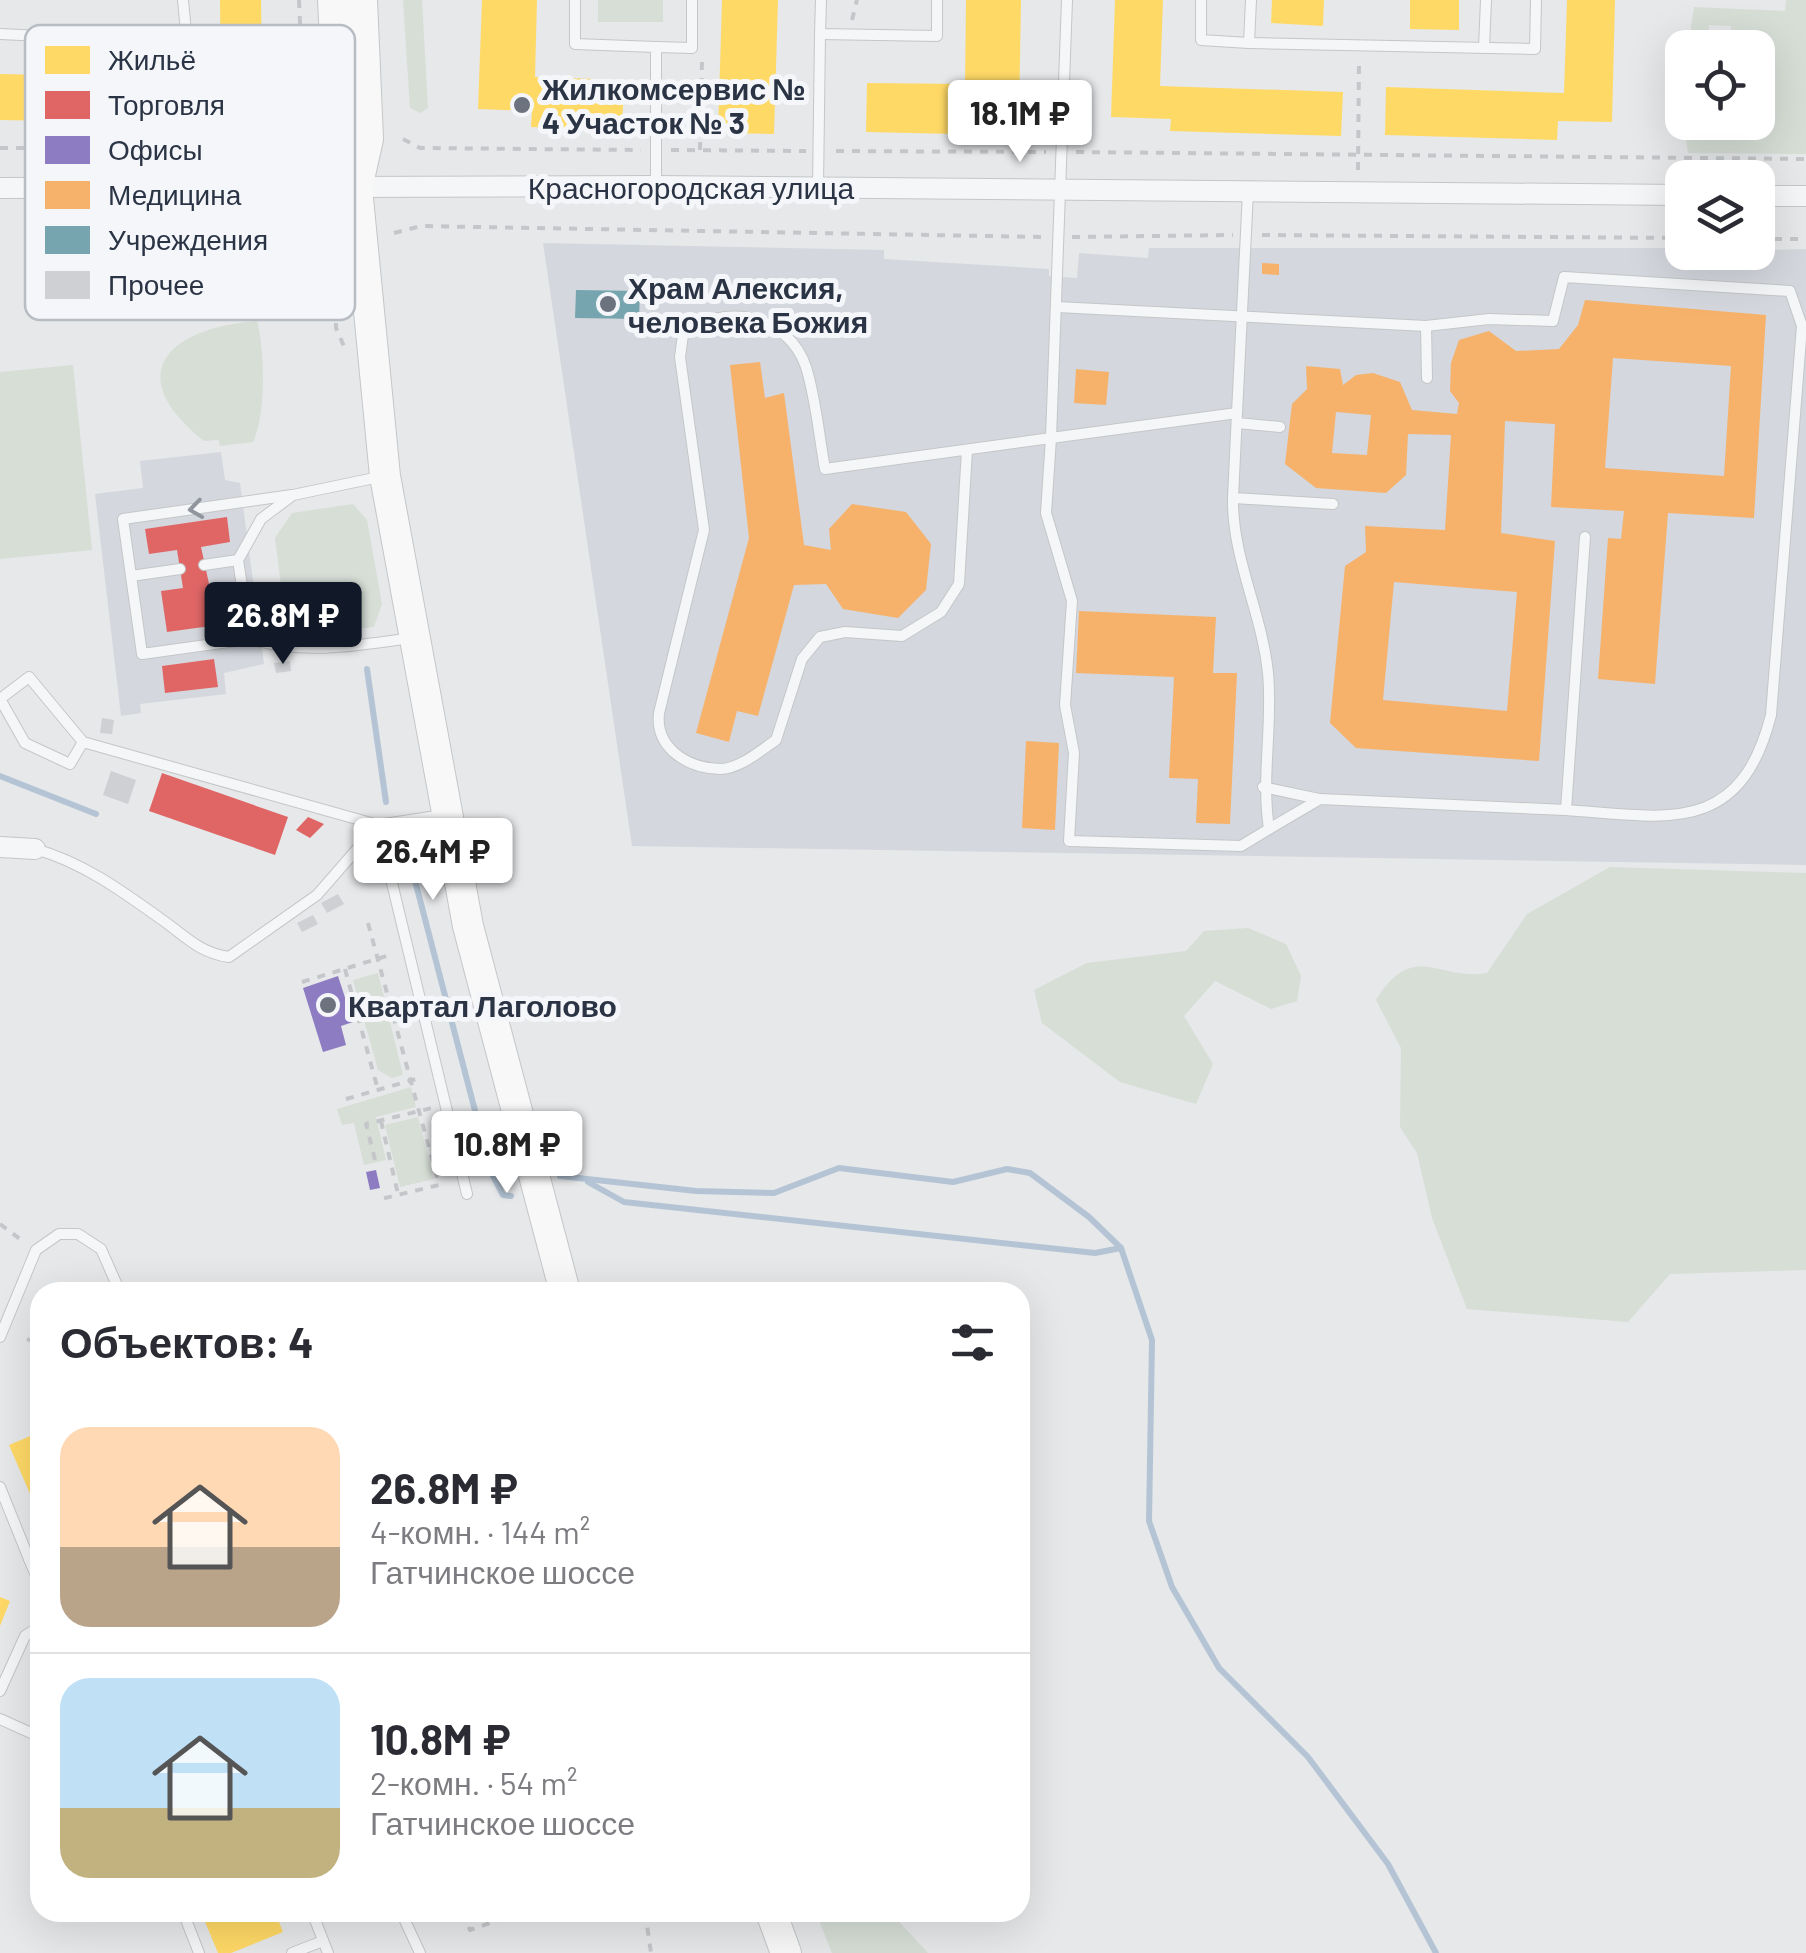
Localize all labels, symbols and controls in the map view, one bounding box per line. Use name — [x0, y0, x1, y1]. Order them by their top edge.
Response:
legend — [25, 25, 355, 320]
map controls — [1665, 30, 1775, 270]
button: locate — [1665, 30, 1775, 140]
text: Жильё — [108, 42, 196, 76]
place label: Жилкомсервис № 4 Участок № 3 — [541, 70, 806, 140]
pin: 18.1M ₽ — [928, 80, 1112, 165]
text: Торговля — [108, 87, 225, 121]
text: 18.1M ₽ — [970, 93, 1070, 131]
marker: Жилкомсервис № 4 Участок № 3 — [511, 94, 533, 116]
text: Офисы — [108, 132, 203, 166]
button: layers — [1665, 160, 1775, 270]
street label: Красногородская улица — [528, 169, 855, 205]
text: Медицина — [108, 177, 242, 211]
text: Учреждения — [108, 222, 268, 256]
text: Прочее — [108, 267, 204, 301]
place label: Храм Алексия, человека Божия — [628, 269, 868, 339]
marker: Храм Алексия, человека Божия — [597, 293, 619, 315]
one-way arrow — [188, 497, 204, 518]
pin: 26.8M ₽ — [191, 582, 375, 667]
text: 26.8M ₽ — [227, 595, 339, 633]
pin: 26.4M ₽ — [341, 818, 525, 903]
text: 26.4M ₽ — [376, 831, 490, 869]
place label: Квартал Лаголово — [348, 987, 617, 1023]
marker: Квартал Лаголово — [317, 994, 339, 1016]
pin: 10.8M ₽ — [415, 1111, 599, 1196]
text: 10.8M ₽ — [453, 1124, 561, 1162]
icon: filters — [945, 1315, 1000, 1370]
text: Объектов: 4 — [60, 1316, 314, 1366]
text: 26.8M ₽ — [370, 1462, 518, 1512]
icon: home — [140, 1467, 260, 1587]
text: 4-комн. · 144 m² — [370, 1512, 590, 1550]
text: Гатчинское шоссе — [370, 1552, 635, 1590]
text: 10.8M ₽ — [370, 1713, 511, 1763]
icon: home — [140, 1718, 260, 1838]
text: 2-комн. · 54 m² — [370, 1763, 577, 1801]
text: Гатчинское шоссе — [370, 1803, 635, 1841]

